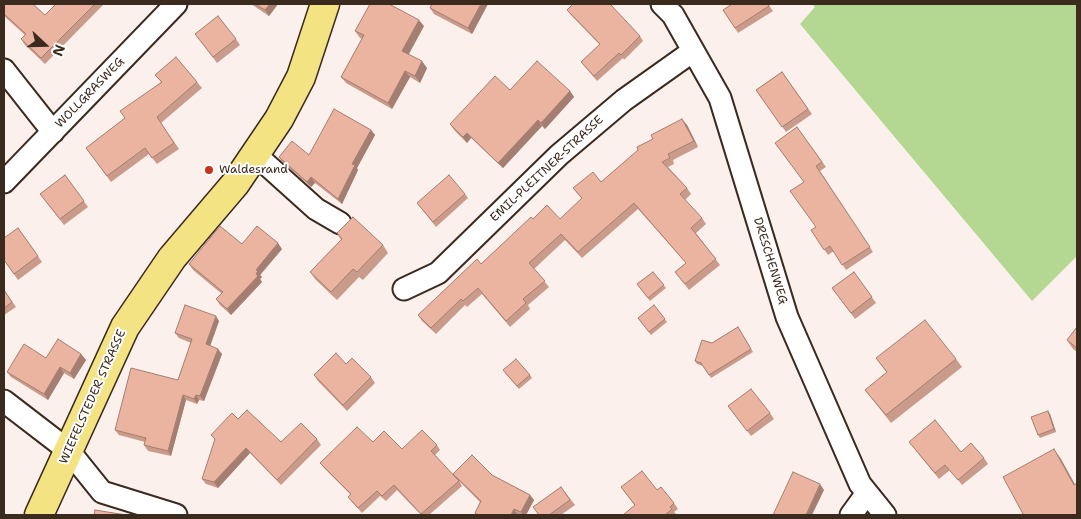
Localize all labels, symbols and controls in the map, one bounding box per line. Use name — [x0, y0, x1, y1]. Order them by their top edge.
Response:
north arrow — [20, 20, 70, 70]
text: N — [49, 42, 69, 59]
street label: WOLLGRASWEG — [53, 55, 127, 131]
street label: EMIL-PLEITNER-STRASSE — [487, 113, 607, 225]
place label: Waldesrand — [219, 163, 288, 177]
marker: Waldesrand — [203, 164, 215, 176]
street label: DRESCHENWEG — [750, 216, 790, 306]
street label: WIEFELSTEDER STRASSE — [57, 328, 129, 466]

